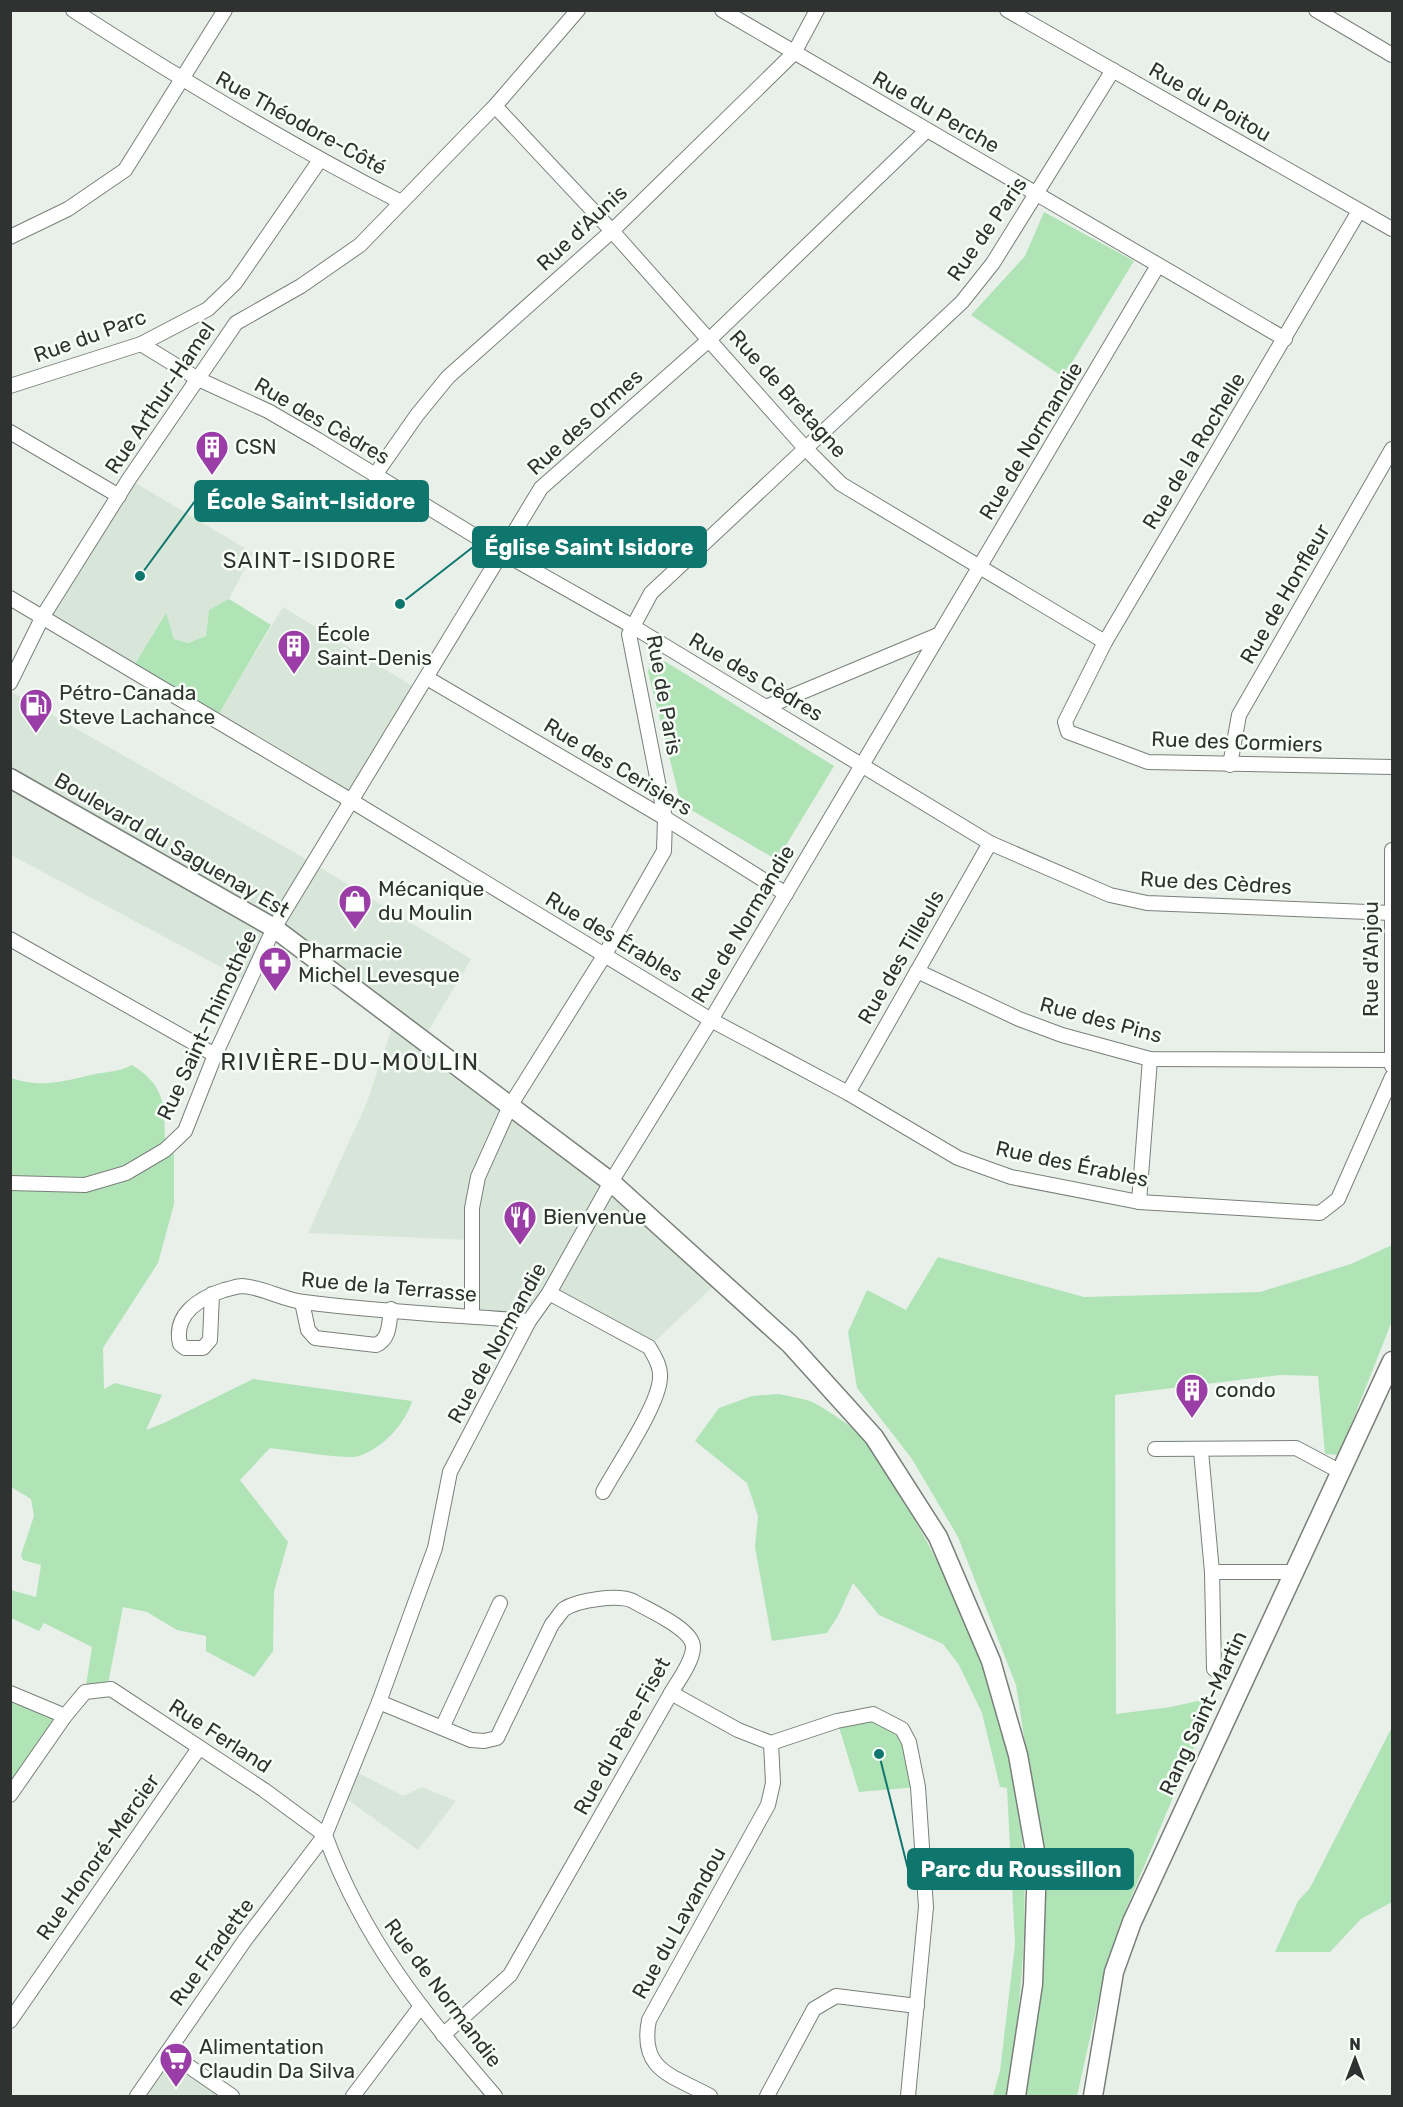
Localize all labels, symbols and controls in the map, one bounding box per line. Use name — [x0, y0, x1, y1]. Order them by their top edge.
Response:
street label: Rue du Poitou — [1145, 56, 1276, 147]
street label: Rue Théodore-Côté — [212, 65, 391, 180]
street label: Rue du Perche — [868, 65, 1004, 158]
street label: Rue de Paris — [942, 172, 1032, 286]
street label: Rue d'Aunis — [531, 180, 632, 276]
street label: Rue du Parc — [30, 304, 149, 367]
street label: Rue Arthur-Hamel — [100, 317, 220, 478]
street label: Rue de Bretagne — [725, 325, 852, 463]
street label: Rue de Normandie — [974, 357, 1088, 524]
street label: Rue des Ormes — [522, 363, 648, 480]
street label: Rue de la Rochelle — [1137, 368, 1250, 534]
street label: Rue des Cèdres — [250, 372, 394, 469]
building icon: CSN — [194, 429, 230, 476]
place label: CSN — [235, 434, 277, 459]
callout: École Saint-Isidore — [195, 481, 428, 521]
text: École Saint-Isidore — [207, 488, 415, 515]
street label: Rue de Honfleur — [1234, 519, 1335, 668]
callout: Église Saint Isidore — [473, 527, 706, 567]
text: Église Saint Isidore — [484, 534, 694, 561]
district label: SAINT-ISIDORE — [223, 547, 397, 574]
place label: École Saint-Denis — [317, 621, 432, 670]
street label: Rue des Cèdres — [685, 627, 828, 726]
building icon: École Saint-Denis — [276, 628, 312, 675]
street label: Rue de Paris — [642, 633, 687, 757]
place label: Pétro-Canada Steve Lachance — [59, 680, 215, 729]
fuel station icon: Pétro-Canada Steve Lachance — [18, 687, 54, 734]
street label: Rue des Cerisiers — [540, 712, 697, 821]
street label: Rue des Cormiers — [1151, 726, 1323, 757]
street label: Boulevard du Saguenay Est — [50, 767, 294, 922]
street label: Rue de Normandie — [686, 840, 800, 1007]
street label: Rue des Cèdres — [1140, 866, 1293, 899]
place label: Mécanique du Moulin — [378, 876, 484, 925]
shop icon: Mécanique du Moulin — [337, 883, 373, 930]
street label: Rue des Tilleuls — [852, 885, 949, 1028]
street label: Rue des Érables — [541, 886, 687, 987]
street label: Rue d'Anjou — [1358, 901, 1383, 1017]
street label: Rue Saint-Thimothée — [151, 926, 262, 1124]
place label: Pharmacie Michel Levesque — [298, 938, 460, 987]
pharmacy icon: Pharmacie Michel Levesque — [257, 945, 293, 992]
street label: Rue des Pins — [1037, 991, 1165, 1048]
district label: RIVIÈRE-DU-MOULIN — [220, 1048, 480, 1076]
street label: Rue des Érables — [993, 1135, 1151, 1192]
restaurant icon: Bienvenue — [502, 1199, 538, 1246]
place label: Bienvenue — [543, 1204, 646, 1229]
street label: Rue de Normandie — [442, 1258, 551, 1427]
street label: Rue de la Terrasse — [300, 1266, 478, 1307]
building icon: condo — [1174, 1372, 1210, 1419]
place label: condo — [1215, 1377, 1276, 1402]
street label: Rang Saint-Martin — [1154, 1627, 1252, 1799]
street label: Rue du Père-Fiset — [568, 1653, 675, 1819]
street label: Rue Ferland — [164, 1693, 276, 1778]
street label: Rue Honoré-Mercier — [31, 1769, 164, 1945]
street label: Rue du Lavandou — [627, 1843, 731, 2003]
callout: Parc du Roussillon — [908, 1849, 1133, 1889]
text: Parc du Roussillon — [920, 1856, 1122, 1883]
street label: Rue Fradette — [164, 1893, 259, 2010]
street label: Rue de Normandie — [379, 1913, 507, 2072]
north arrow — [1325, 2029, 1385, 2089]
place label: Alimentation Claudin Da Silva — [199, 2034, 355, 2083]
text: N — [1349, 2035, 1361, 2054]
supermarket icon: Alimentation Claudin Da Silva — [158, 2041, 194, 2088]

